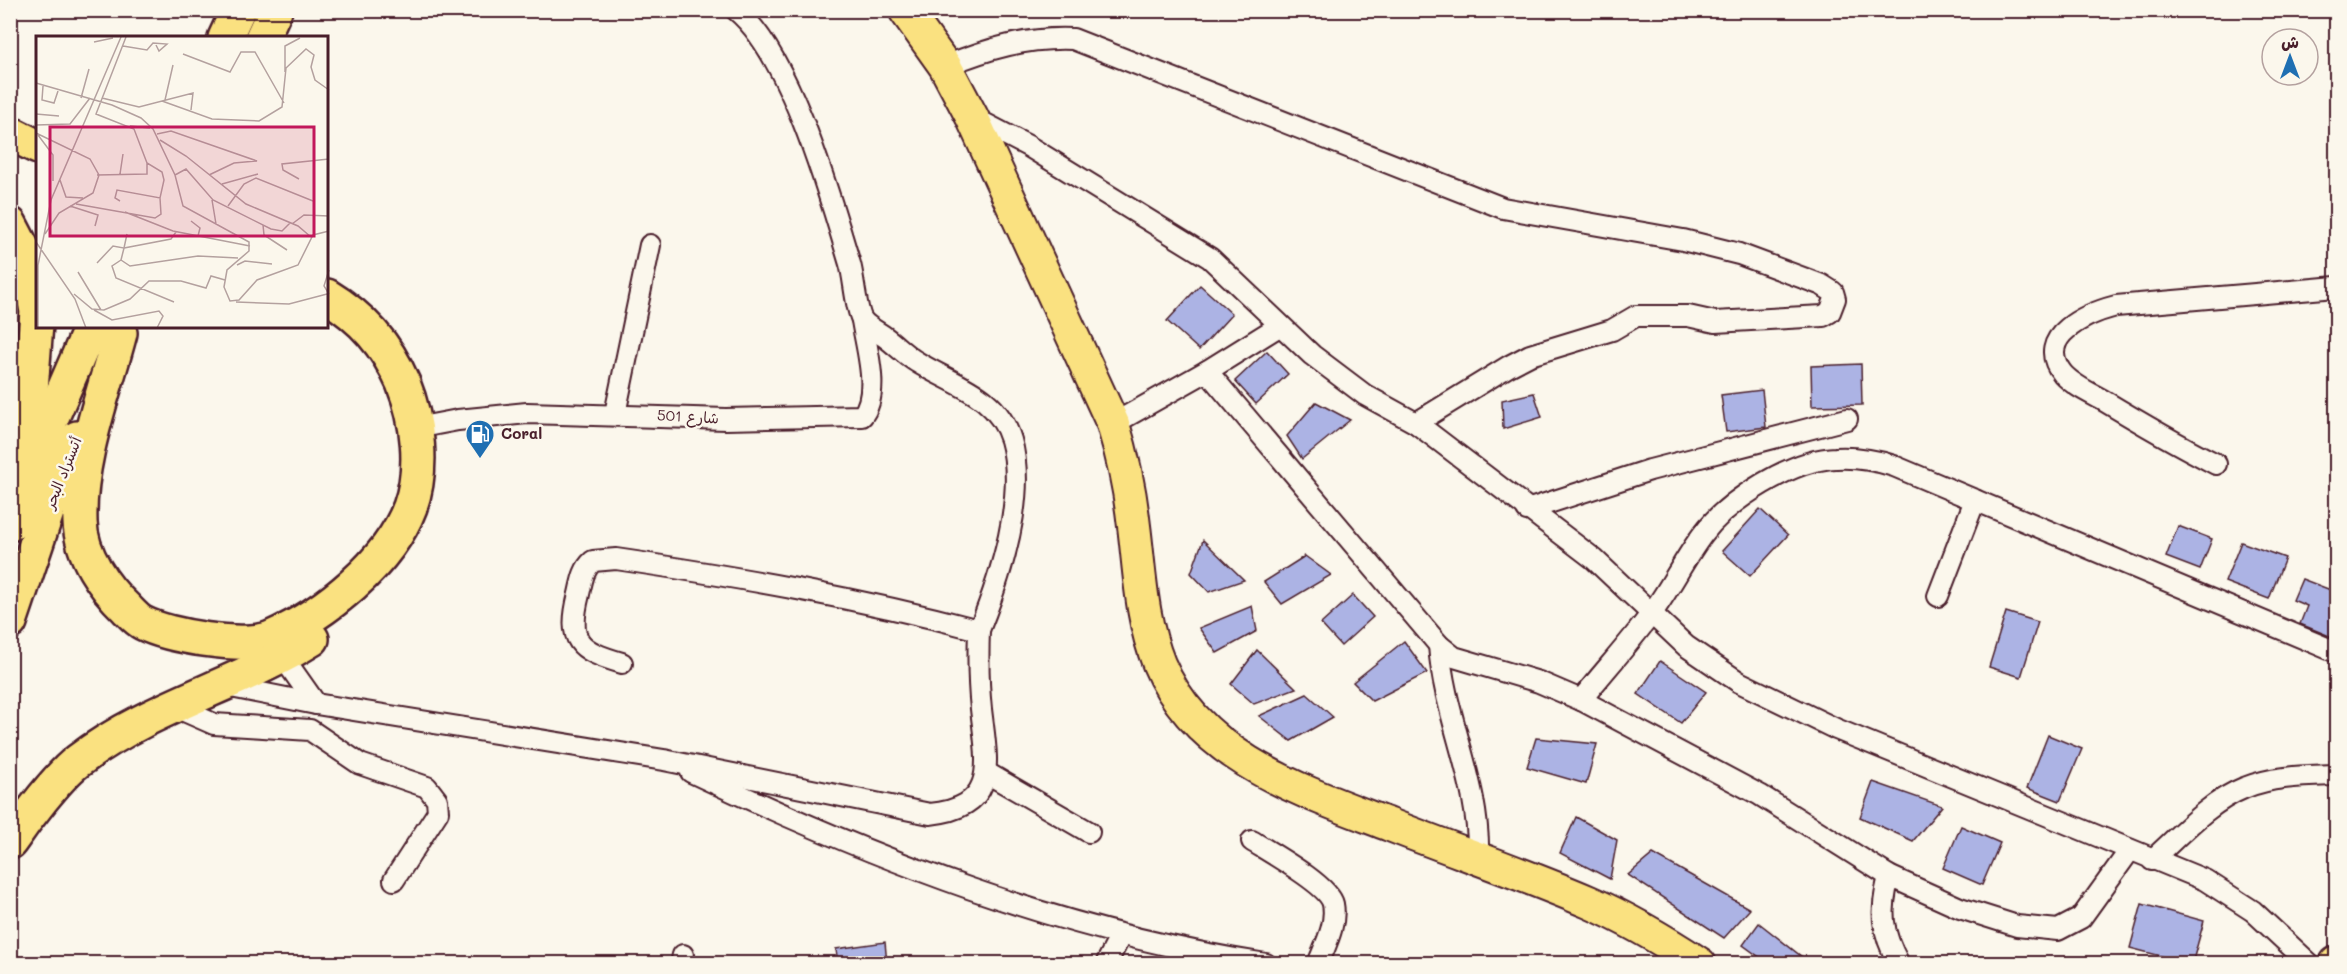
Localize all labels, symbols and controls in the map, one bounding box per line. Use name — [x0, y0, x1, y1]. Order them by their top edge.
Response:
north arrow — [2260, 27, 2320, 87]
text: ش — [2281, 31, 2299, 52]
inset map — [36, 36, 328, 328]
street label: شارع 501 — [657, 404, 720, 429]
fuel station icon: Coral — [464, 418, 496, 460]
place label: Coral — [501, 423, 542, 443]
street label: أتستراد البحر — [38, 433, 86, 513]

